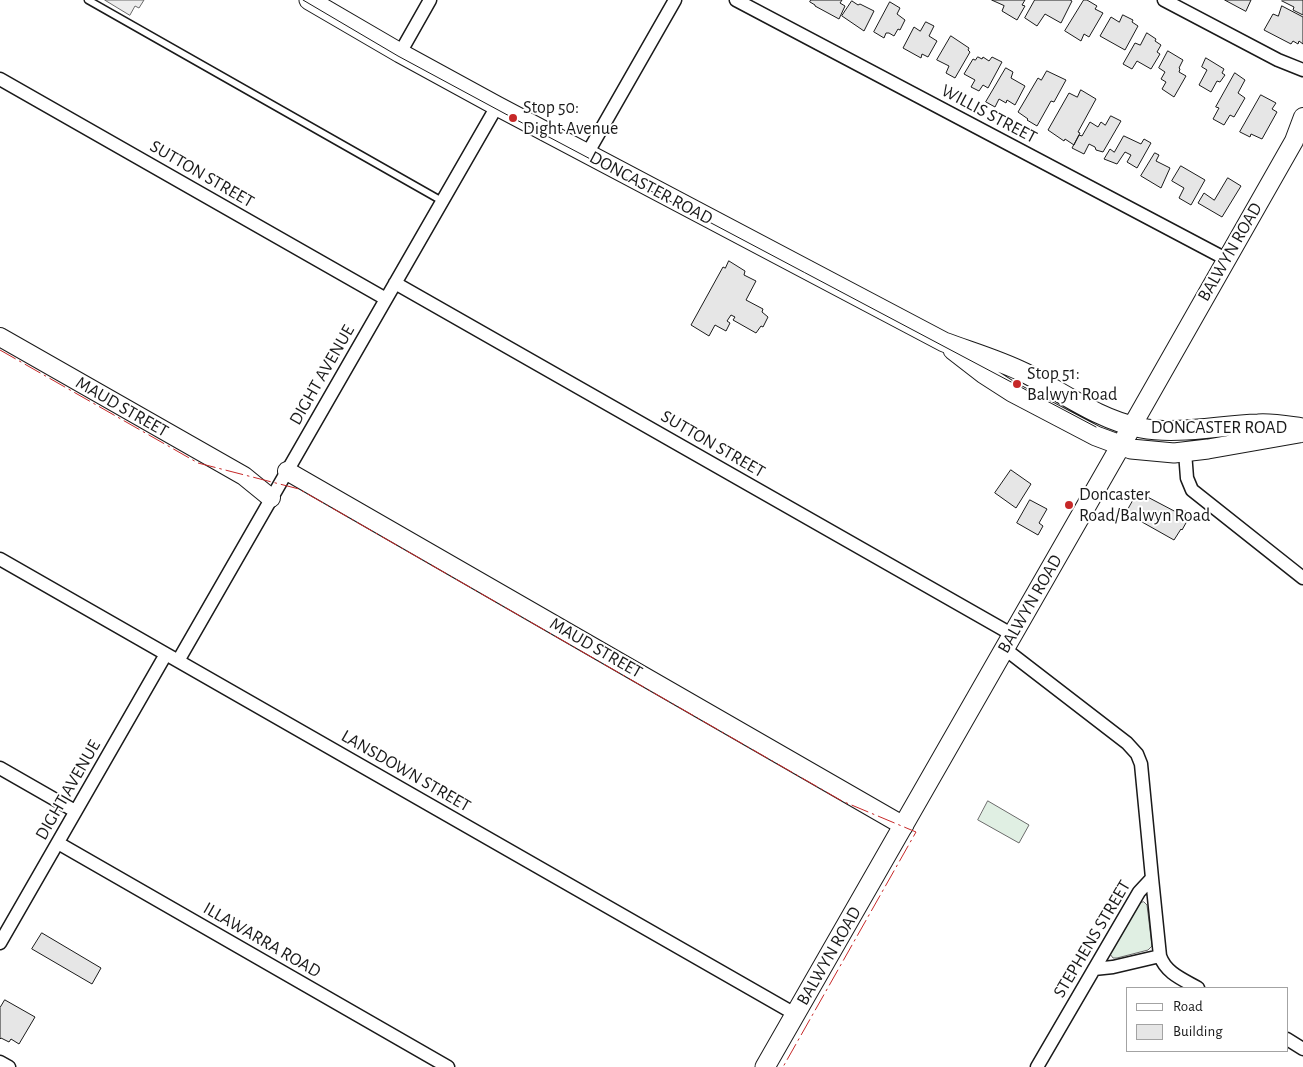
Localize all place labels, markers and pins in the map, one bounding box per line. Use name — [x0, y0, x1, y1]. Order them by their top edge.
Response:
place label: Stop 50: Dight Avenue — [523, 97, 618, 140]
marker: Stop 50: Dight Avenue — [507, 112, 519, 124]
place label: Stop 51: Balwyn Road — [1027, 363, 1117, 406]
marker: Stop 51: Balwyn Road — [1011, 378, 1023, 390]
place label: Doncaster Road/Balwyn Road — [1079, 484, 1210, 526]
marker: Doncaster Road/Balwyn Road — [1063, 499, 1075, 511]

